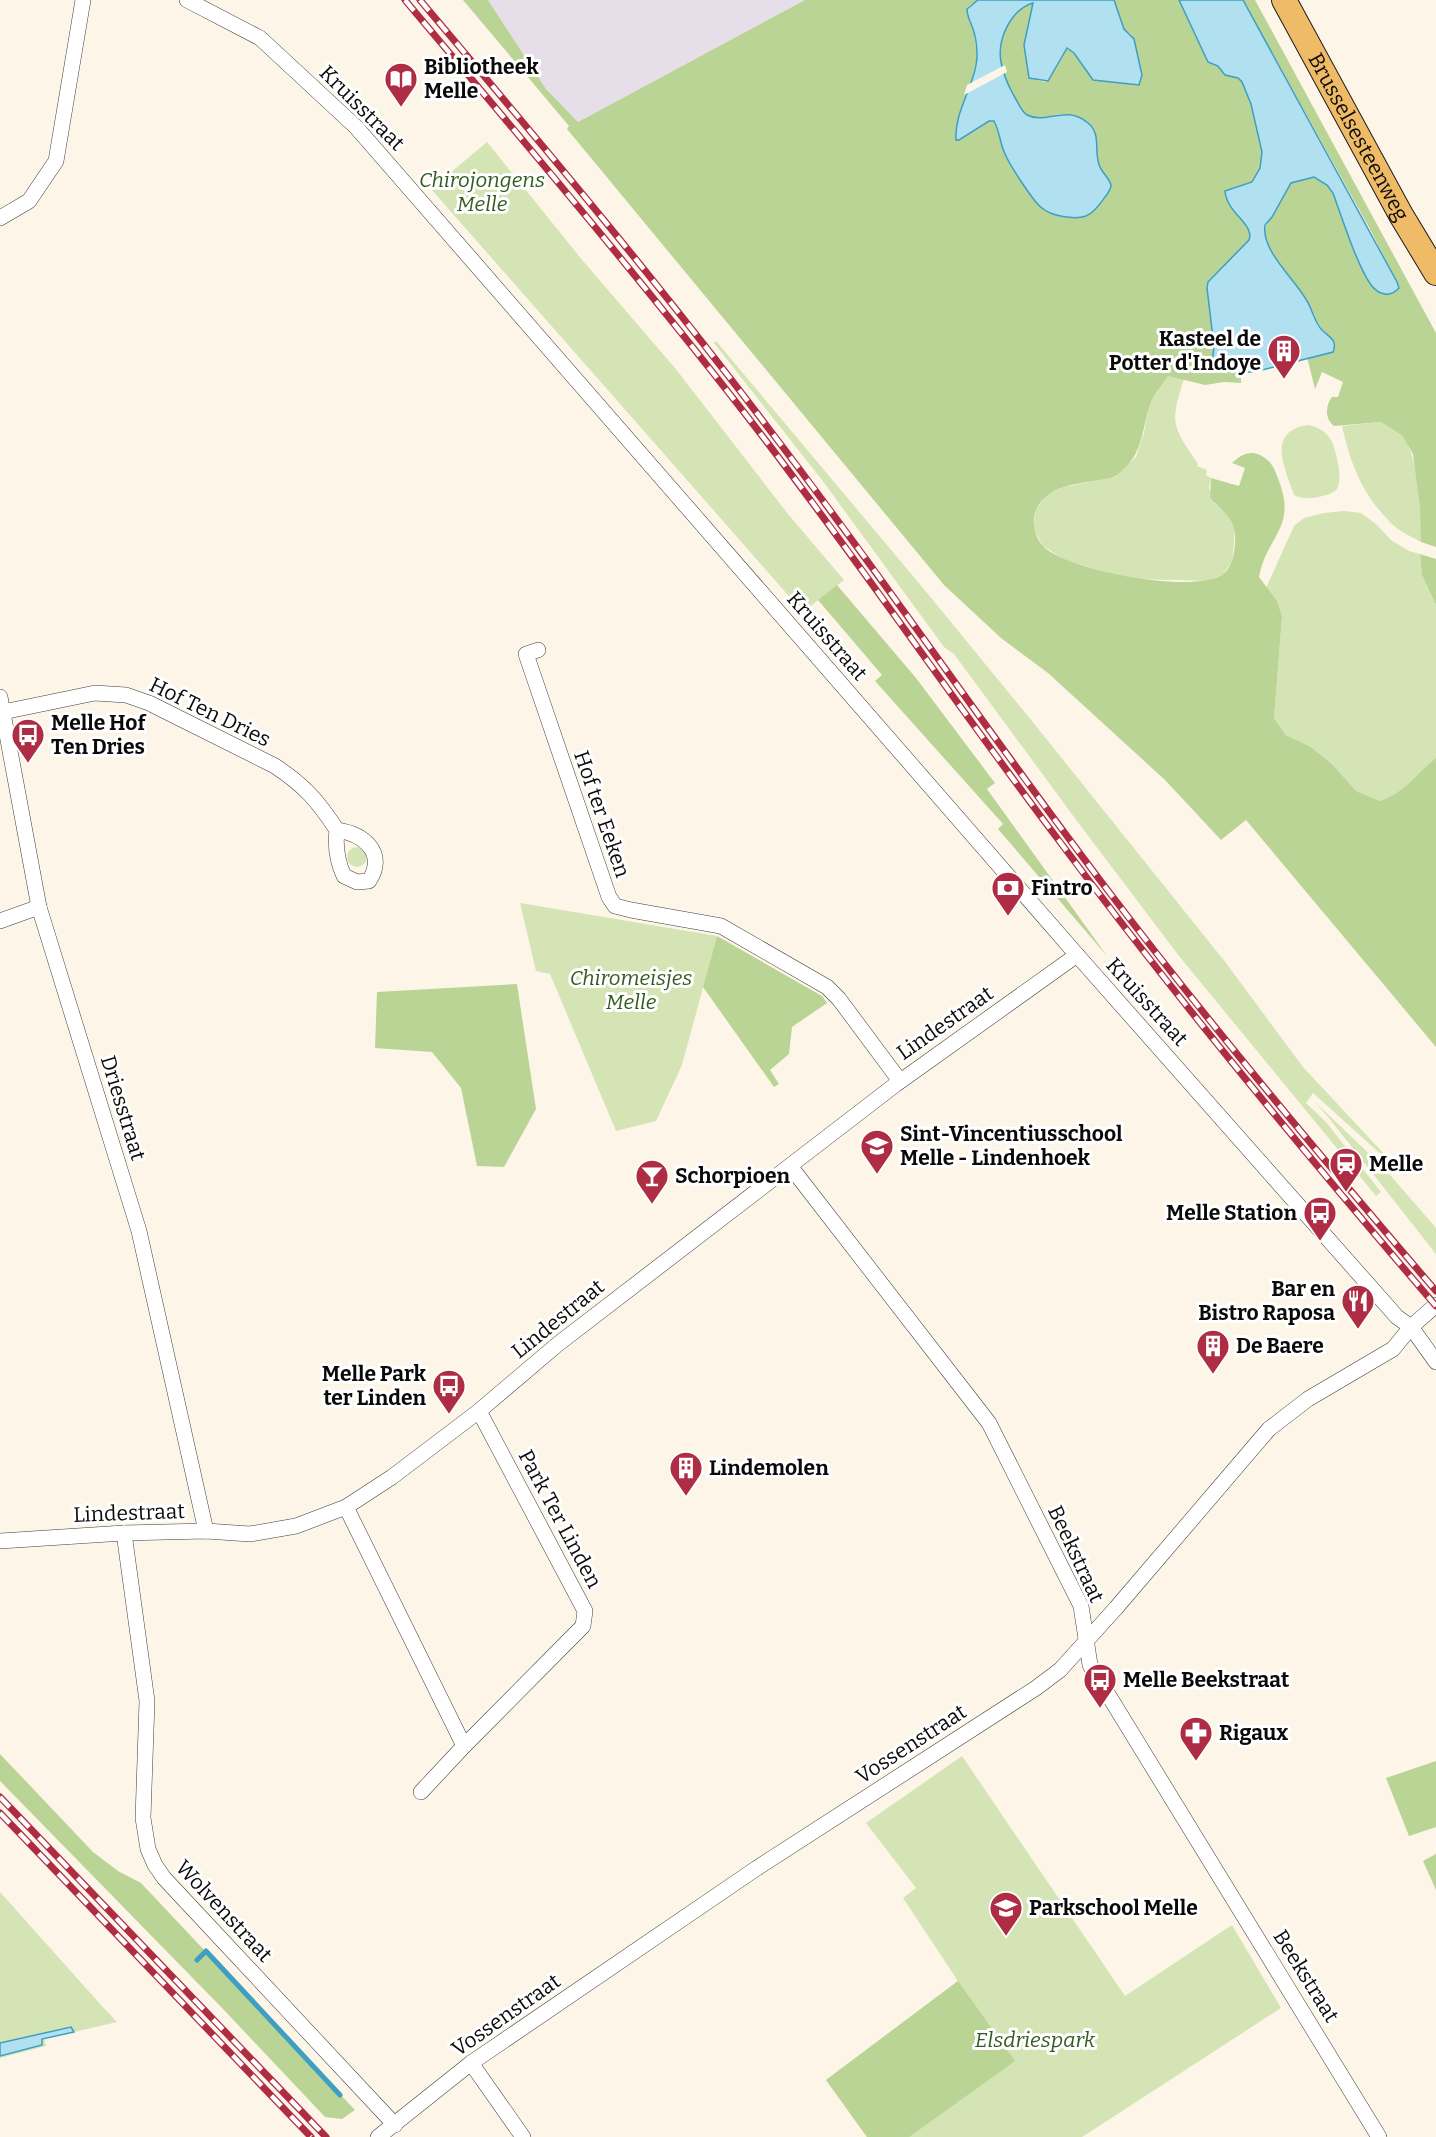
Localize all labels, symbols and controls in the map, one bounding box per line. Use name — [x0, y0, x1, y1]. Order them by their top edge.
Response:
street label: Brusselsesteenweg — [1302, 49, 1415, 226]
place label: Bibliotheek Melle — [424, 54, 539, 104]
street label: Kruisstraat — [314, 60, 410, 156]
library icon: Bibliotheek Melle — [383, 61, 419, 108]
park label: Chirojongens Melle — [419, 167, 545, 217]
place label: Kasteel de Potter d'Indoye — [1109, 326, 1261, 376]
building icon: Kasteel de Potter d'Indoye — [1266, 333, 1302, 380]
street label: Kruisstraat — [781, 586, 873, 686]
street label: Hof Ten Dries — [145, 671, 275, 753]
place label: Melle Hof Ten Dries — [51, 710, 147, 760]
bus stop icon: Melle Hof Ten Dries — [10, 717, 46, 764]
street label: Hof ter Eeken — [568, 747, 636, 881]
bank icon: Fintro — [990, 870, 1026, 917]
place label: Fintro — [1031, 875, 1093, 901]
street label: Kruisstraat — [1101, 952, 1194, 1052]
park label: Chiromeisjes Melle — [570, 965, 692, 1015]
street label: Lindestraat — [892, 980, 998, 1066]
street label: Driesstraat — [95, 1052, 151, 1164]
place label: Sint-Vincentiusschool Melle - Lindenhoek — [900, 1121, 1123, 1171]
school or university icon: Sint-Vincentiusschool Melle - Lindenhoek — [859, 1128, 895, 1175]
station icon: Melle — [1328, 1146, 1364, 1193]
place label: Melle — [1369, 1151, 1423, 1177]
bar icon: Schorpioen — [634, 1158, 670, 1205]
place label: Schorpioen — [675, 1163, 790, 1189]
bus stop icon: Melle Station — [1302, 1195, 1338, 1242]
place label: Melle Station — [1166, 1200, 1297, 1226]
street label: Lindestraat — [506, 1274, 610, 1364]
place label: Bar en Bistro Raposa — [1198, 1276, 1335, 1326]
restaurant icon: Bar en Bistro Raposa — [1340, 1283, 1376, 1330]
building icon: De Baere — [1195, 1328, 1231, 1375]
place label: De Baere — [1236, 1333, 1324, 1359]
place label: Melle Park ter Linden — [322, 1361, 427, 1411]
bus stop icon: Melle Park ter Linden — [431, 1368, 467, 1415]
street label: Park Ter Linden — [513, 1445, 607, 1593]
building icon: Lindemolen — [668, 1450, 704, 1497]
place label: Lindemolen — [709, 1455, 829, 1481]
street label: Lindestraat — [73, 1498, 186, 1528]
street label: Beekstraat — [1042, 1501, 1110, 1607]
bus stop icon: Melle Beekstraat — [1082, 1662, 1118, 1709]
place label: Melle Beekstraat — [1123, 1667, 1290, 1693]
street label: Vossenstraat — [851, 1698, 972, 1789]
pharmacy icon: Rigaux — [1178, 1715, 1214, 1762]
place label: Rigaux — [1219, 1720, 1288, 1746]
street label: Wolvenstraat — [170, 1855, 278, 1968]
school or university icon: Parkschool Melle — [988, 1890, 1024, 1937]
place label: Parkschool Melle — [1029, 1895, 1198, 1921]
street label: Beekstraat — [1267, 1925, 1345, 2027]
street label: Vossenstraat — [447, 1968, 566, 2062]
park label: Elsdriespark — [975, 2027, 1096, 2053]

